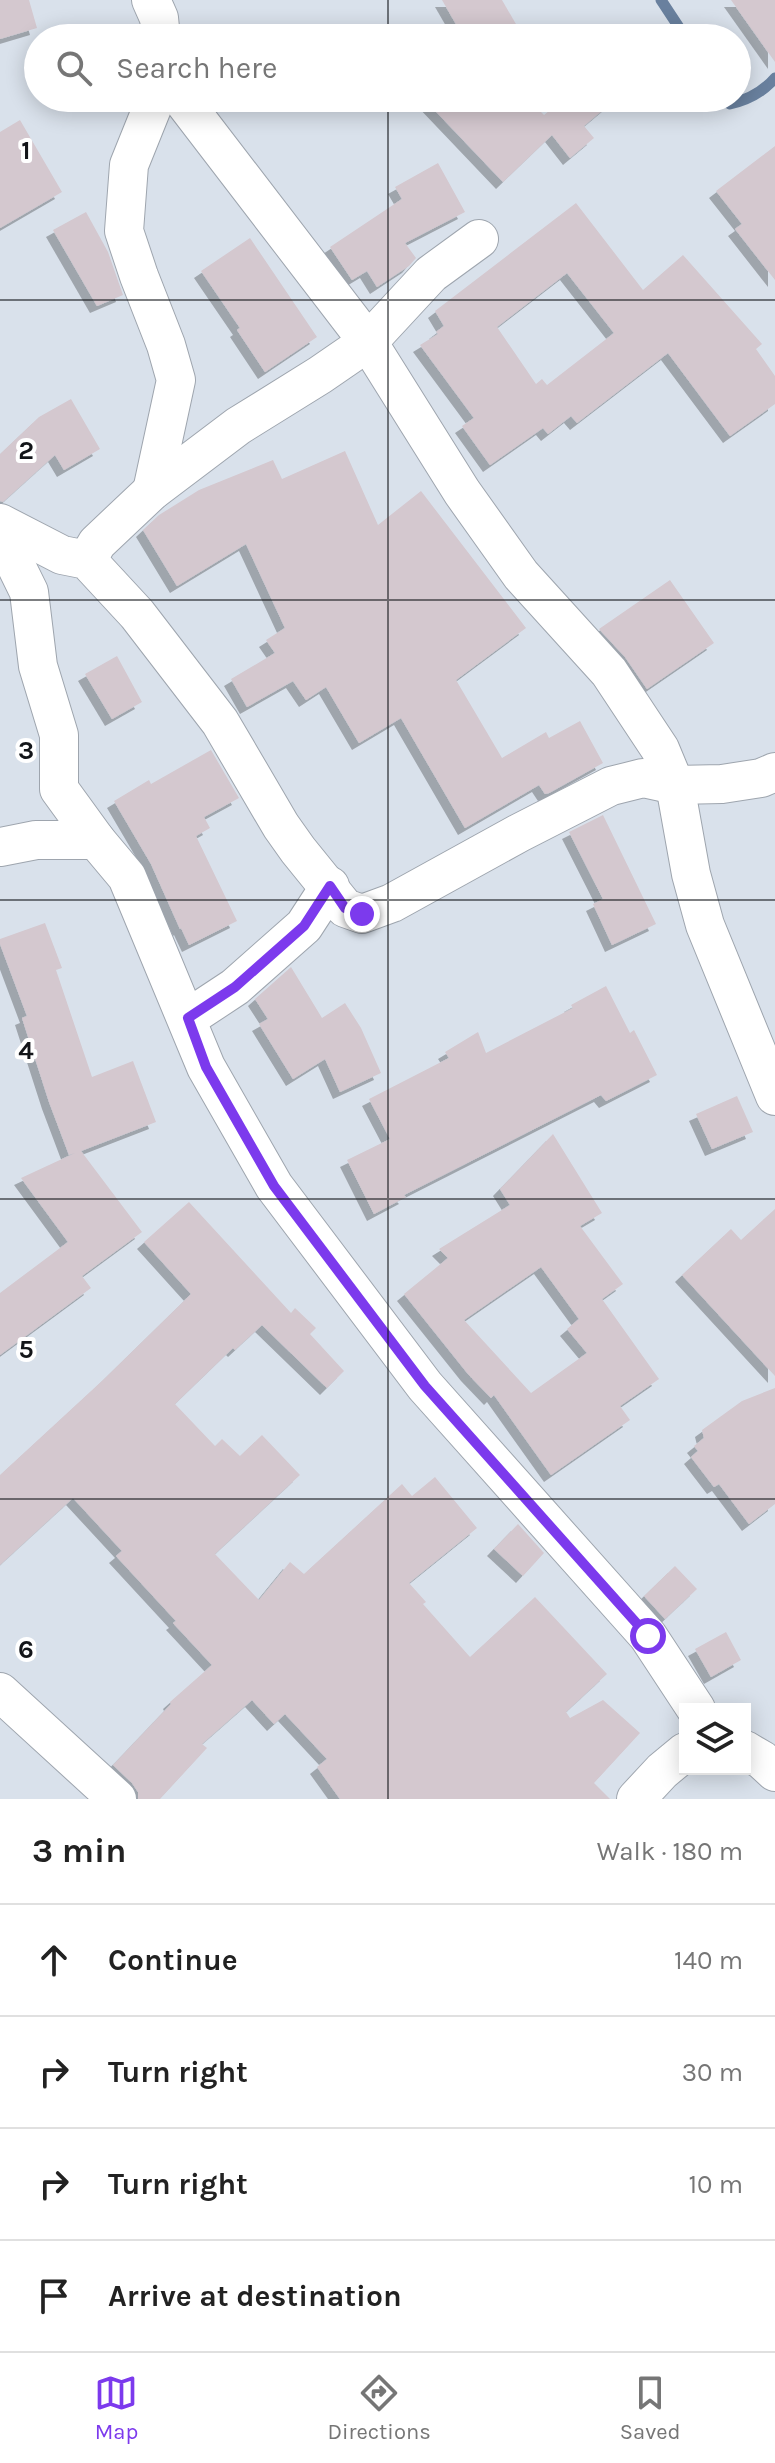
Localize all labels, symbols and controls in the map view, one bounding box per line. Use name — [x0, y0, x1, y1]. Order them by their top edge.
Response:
search box — [24, 24, 751, 112]
icon: search — [52, 46, 96, 90]
text: Search here — [116, 50, 277, 86]
text: 1 — [21, 135, 31, 166]
text: 2 — [18, 435, 34, 466]
text: 3 — [18, 735, 34, 766]
route end — [344, 896, 380, 932]
text: 4 — [18, 1035, 34, 1066]
text: 5 — [18, 1334, 34, 1365]
route start — [630, 1618, 666, 1654]
text: 6 — [18, 1634, 34, 1665]
map controls — [679, 1703, 751, 1775]
button: layers — [679, 1703, 751, 1775]
text: 3 min — [32, 1831, 126, 1871]
text: Walk · 180 m — [597, 1836, 743, 1867]
icon: ahead — [32, 1938, 76, 1982]
text: Continue — [108, 1942, 238, 1978]
text: 140 m — [674, 1945, 743, 1976]
icon: right — [32, 2050, 76, 2094]
text: Turn right — [108, 2054, 248, 2090]
text: 30 m — [682, 2057, 743, 2088]
icon: right — [32, 2162, 76, 2206]
text: Turn right — [108, 2166, 248, 2202]
text: 10 m — [688, 2169, 743, 2200]
icon: arrive — [32, 2274, 76, 2318]
text: Arrive at destination — [108, 2278, 402, 2314]
tab: Map — [94, 2371, 138, 2445]
tab: Directions — [327, 2371, 431, 2445]
tab: Saved — [620, 2371, 681, 2445]

